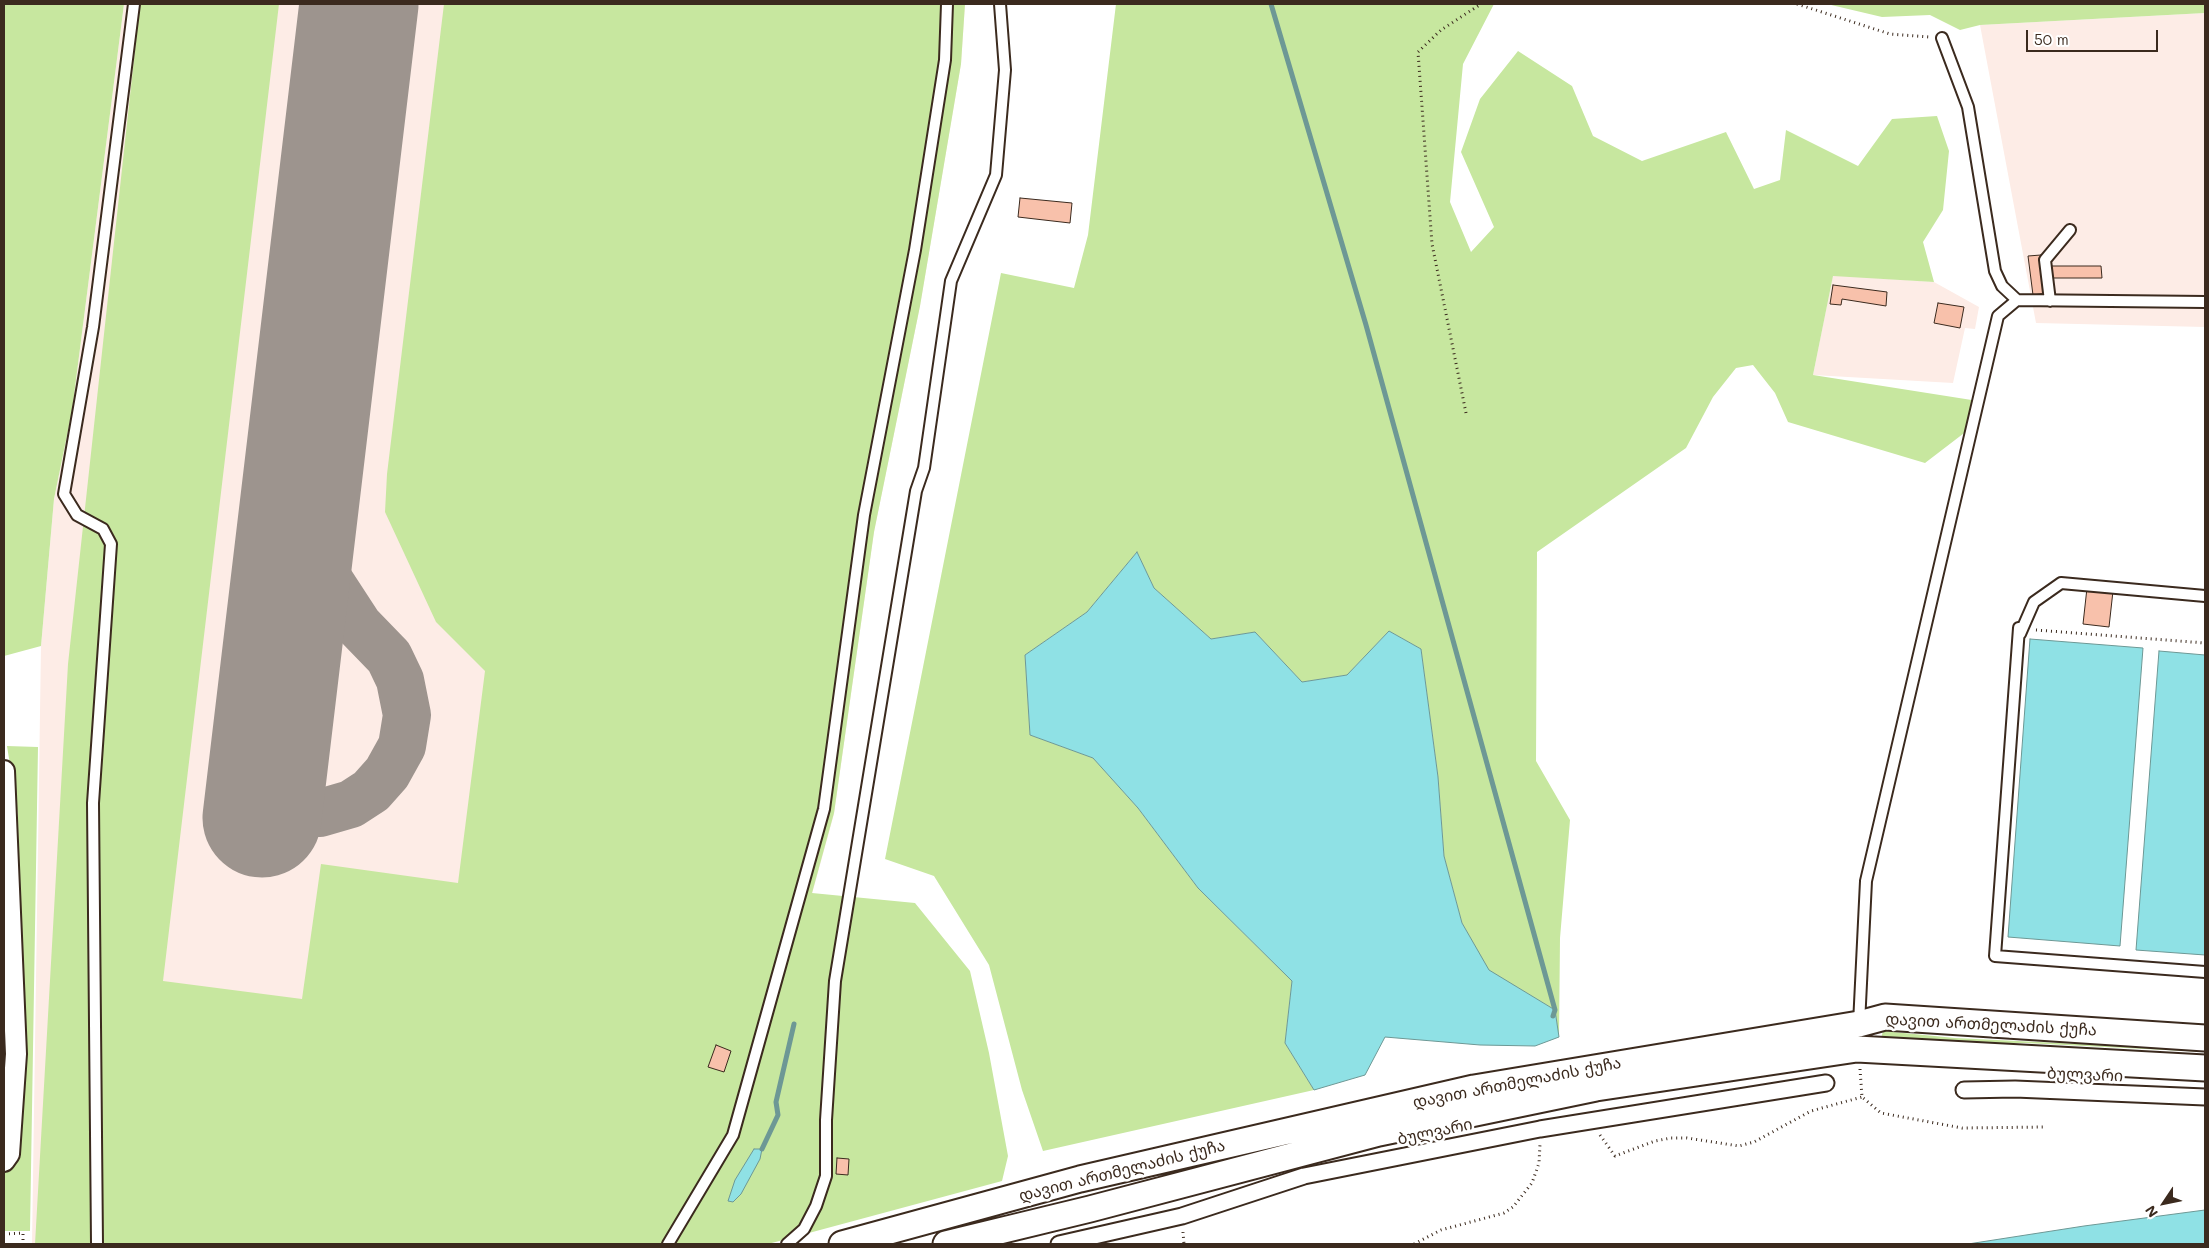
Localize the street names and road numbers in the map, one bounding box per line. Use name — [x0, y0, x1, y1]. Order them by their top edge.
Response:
street label: დავით ართმელაძის ქუჩა — [1885, 1010, 2097, 1040]
street label: დავით ართმელაძის ქუჩა — [1411, 1053, 1623, 1113]
street label: ბულვარი — [2047, 1064, 2123, 1086]
street label: ბულვარი — [1396, 1115, 1474, 1149]
street label: დავით ართმელაძის ქუჩა — [1017, 1136, 1227, 1206]

